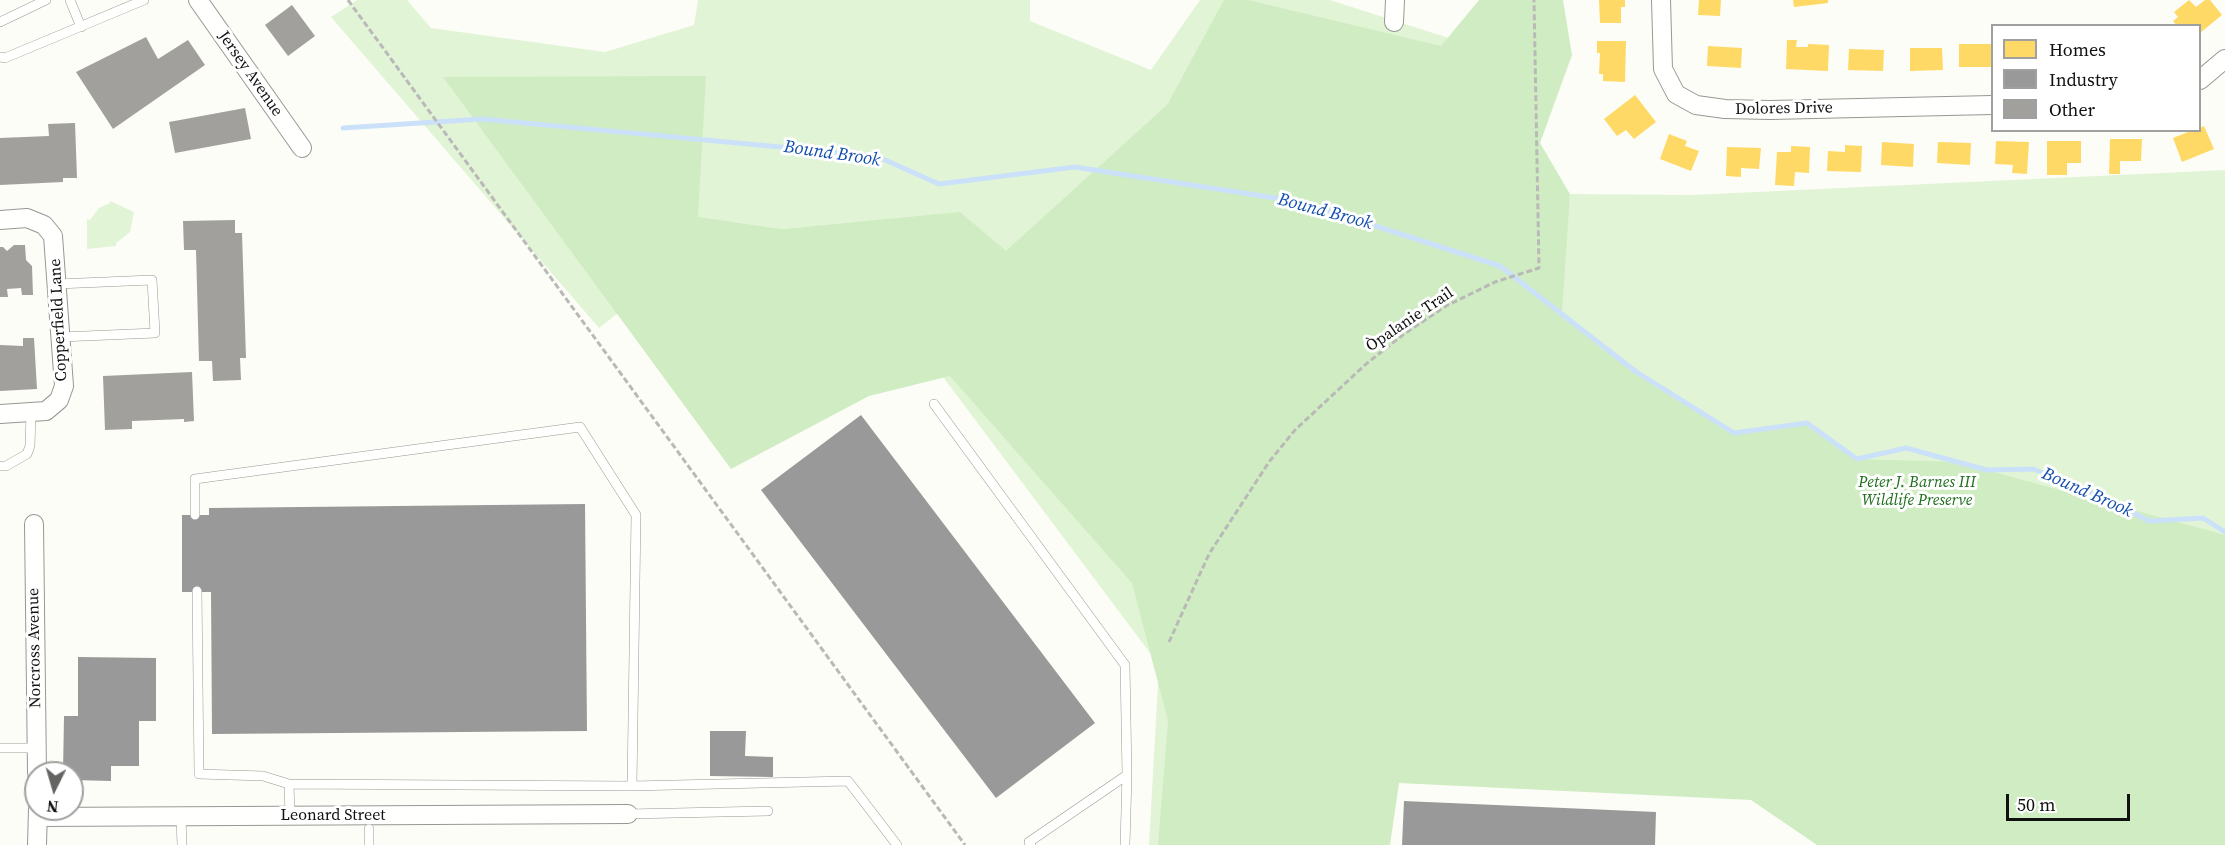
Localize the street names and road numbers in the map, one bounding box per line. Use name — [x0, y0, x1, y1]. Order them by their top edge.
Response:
street label: Jersey Avenue — [214, 28, 286, 120]
street label: Dolores Drive — [1735, 99, 1833, 119]
street label: Copperfield Lane — [46, 258, 72, 382]
street label: Òpalanie Trail — [1363, 284, 1457, 356]
street label: Norcross Avenue — [24, 588, 46, 708]
street label: Leonard Street — [280, 806, 386, 826]

